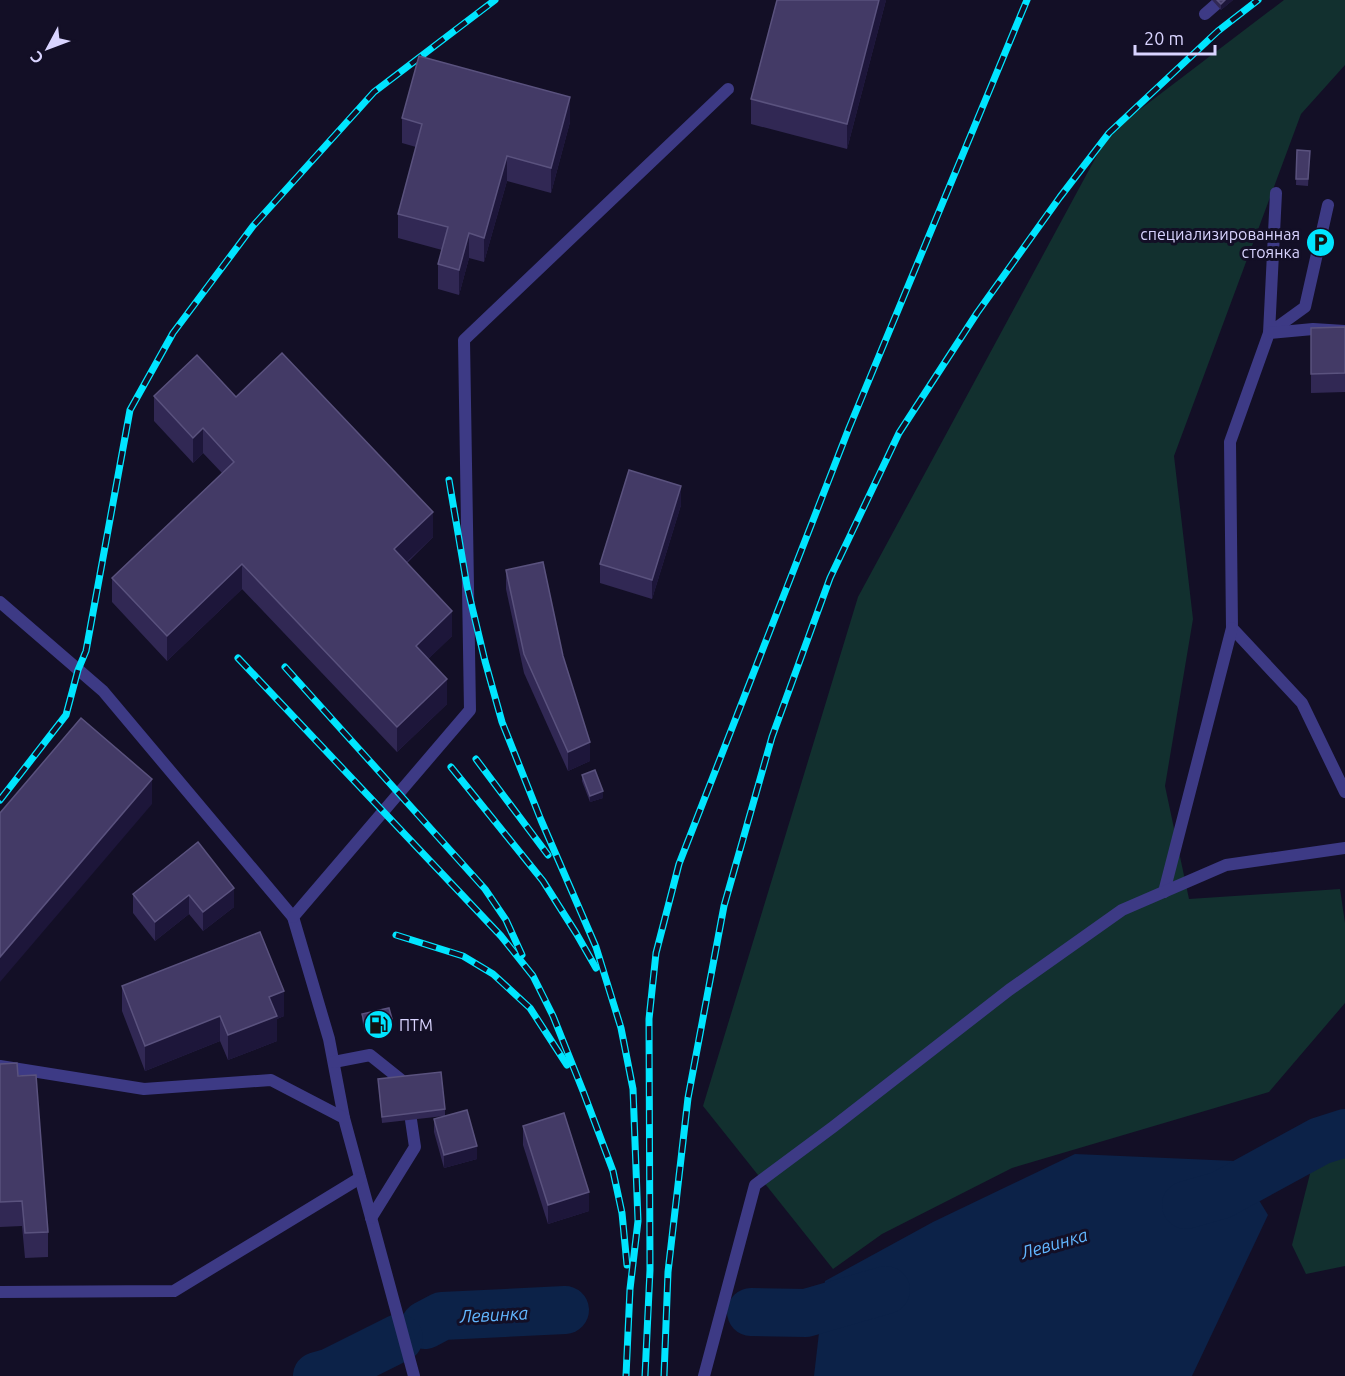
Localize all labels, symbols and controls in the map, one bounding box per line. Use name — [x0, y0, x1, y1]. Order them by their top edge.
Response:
north arrow — [18, 18, 78, 78]
scale bar — [1135, 18, 1214, 56]
text: 20 m — [1144, 28, 1184, 48]
text: С — [27, 48, 47, 68]
place label: специализированная стоянка — [1140, 225, 1300, 261]
parking icon: специализированная стоянка — [1305, 227, 1337, 259]
fuel station icon: ПТМ — [362, 1009, 394, 1041]
place label: ПТМ — [399, 1016, 433, 1034]
water label: Левинка — [1017, 1224, 1090, 1262]
water label: Левинка — [458, 1302, 529, 1326]

